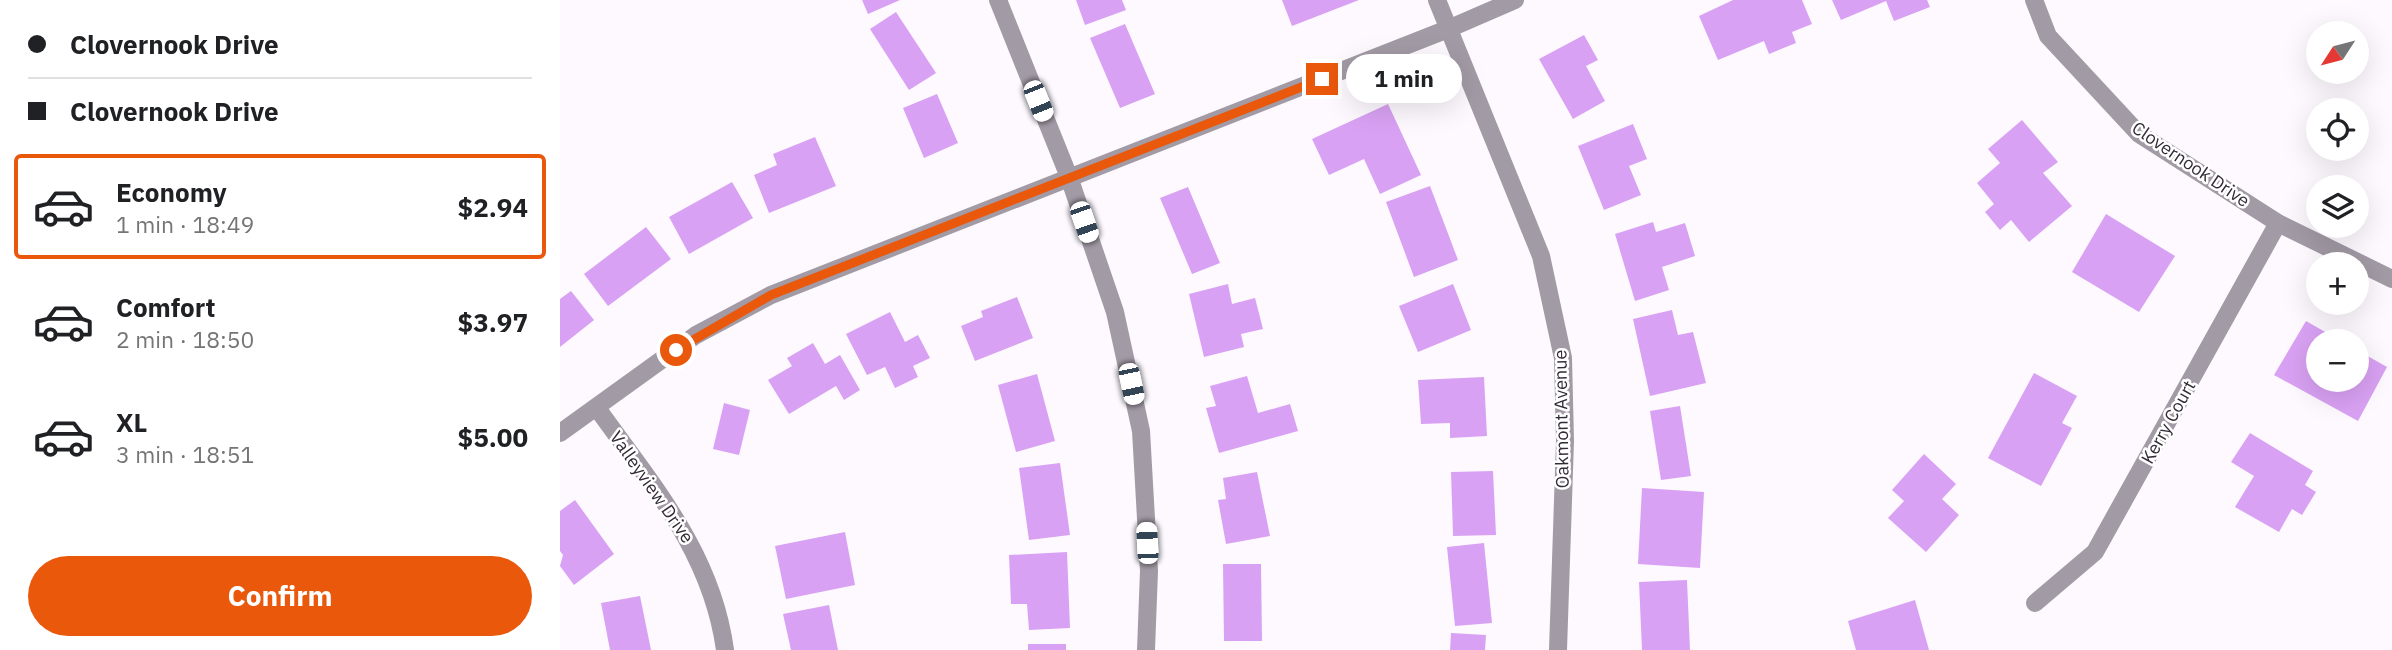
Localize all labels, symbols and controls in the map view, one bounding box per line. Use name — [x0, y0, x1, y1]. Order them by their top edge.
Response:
north arrow — [2306, 21, 2370, 84]
map controls — [2306, 21, 2369, 392]
text: Clovernook Drive — [70, 27, 279, 61]
callout: 1 min — [1346, 55, 1462, 104]
route end — [1306, 63, 1338, 95]
text: 1 min — [1374, 63, 1434, 93]
car — [1021, 78, 1056, 124]
text: Clovernook Drive — [70, 94, 279, 128]
button: locate — [2306, 98, 2369, 161]
street label: Clovernook Drive — [2128, 116, 2254, 212]
icon: car — [32, 175, 95, 238]
text: Economy — [116, 175, 227, 209]
button: layers — [2306, 175, 2369, 238]
text: $2.94 — [458, 190, 528, 224]
car — [1068, 199, 1101, 245]
text: 1 min · 18:49 — [116, 209, 254, 239]
button: + — [2306, 252, 2369, 315]
icon: car — [32, 290, 95, 353]
text: Comfort — [116, 290, 215, 324]
text: $3.97 — [458, 305, 528, 339]
text: 2 min · 18:50 — [116, 324, 254, 354]
button: − — [2306, 329, 2369, 392]
route start — [660, 334, 692, 366]
street label: Oakmont Avenue — [1548, 349, 1574, 488]
car — [1117, 361, 1146, 407]
street label: Kerry Court — [2136, 376, 2200, 468]
icon: car — [32, 405, 95, 468]
text: XL — [116, 405, 147, 439]
text: $5.00 — [458, 420, 528, 454]
street label: Valleyview Drive — [605, 427, 699, 548]
text: 3 min · 18:51 — [116, 439, 254, 469]
car — [1136, 521, 1159, 565]
button: Confirm — [28, 556, 532, 636]

